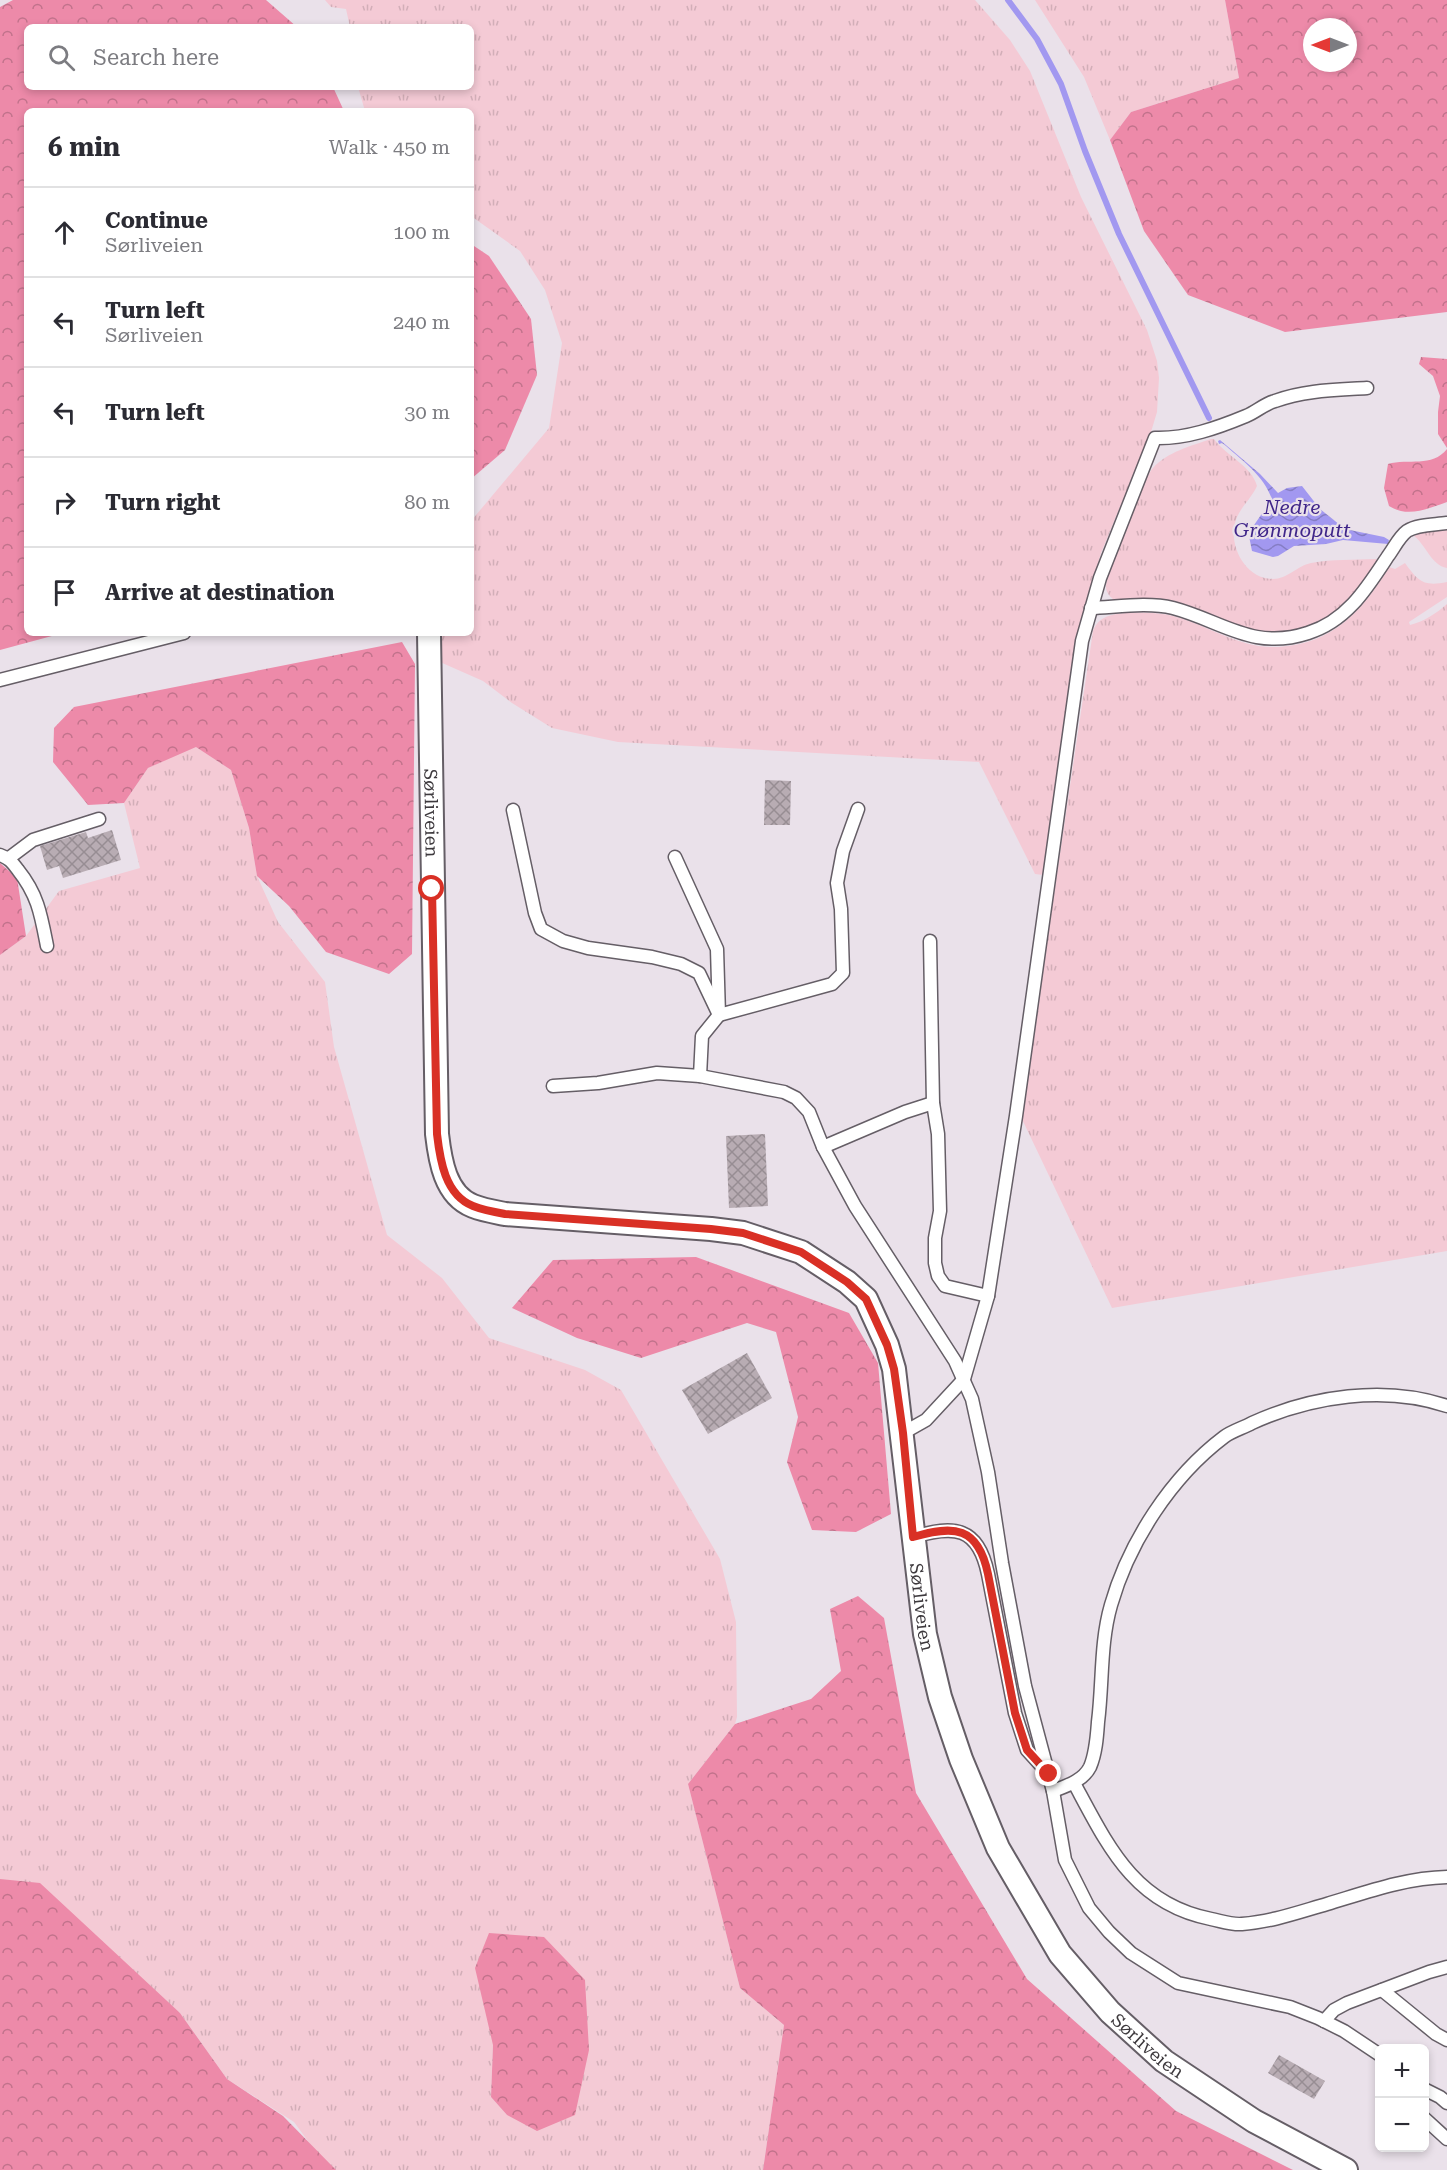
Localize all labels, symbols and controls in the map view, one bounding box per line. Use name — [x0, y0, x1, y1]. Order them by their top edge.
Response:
north arrow — [1303, 18, 1357, 72]
search box — [24, 24, 474, 90]
icon: search — [45, 41, 78, 74]
text: Search here — [93, 45, 219, 70]
text: 6 min — [48, 132, 120, 162]
text: Walk · 450 m — [329, 135, 450, 159]
text: Continue — [105, 208, 208, 233]
icon: ahead — [48, 216, 81, 249]
text: 100 m — [393, 220, 450, 244]
text: Sørliveien — [105, 233, 203, 257]
text: Turn left — [105, 298, 205, 323]
icon: left — [48, 306, 81, 339]
text: 240 m — [393, 310, 450, 334]
text: Sørliveien — [105, 323, 203, 347]
icon: left — [48, 396, 81, 429]
text: Turn left — [105, 400, 205, 425]
text: 30 m — [404, 400, 450, 424]
icon: right — [48, 486, 81, 519]
text: Turn right — [105, 490, 220, 515]
text: 80 m — [404, 490, 450, 514]
water label: Nedre Grønmoputt — [1234, 495, 1351, 542]
icon: arrive — [48, 576, 81, 609]
text: Arrive at destination — [105, 580, 334, 605]
street label: Sørliveien — [421, 769, 443, 858]
route start — [418, 875, 444, 901]
street label: Sørliveien — [906, 1562, 939, 1653]
route end — [1035, 1760, 1061, 1786]
street label: Sørliveien — [1108, 2009, 1188, 2082]
map controls — [1375, 2044, 1429, 2152]
button: + — [1375, 2044, 1429, 2098]
button: − — [1375, 2098, 1429, 2152]

